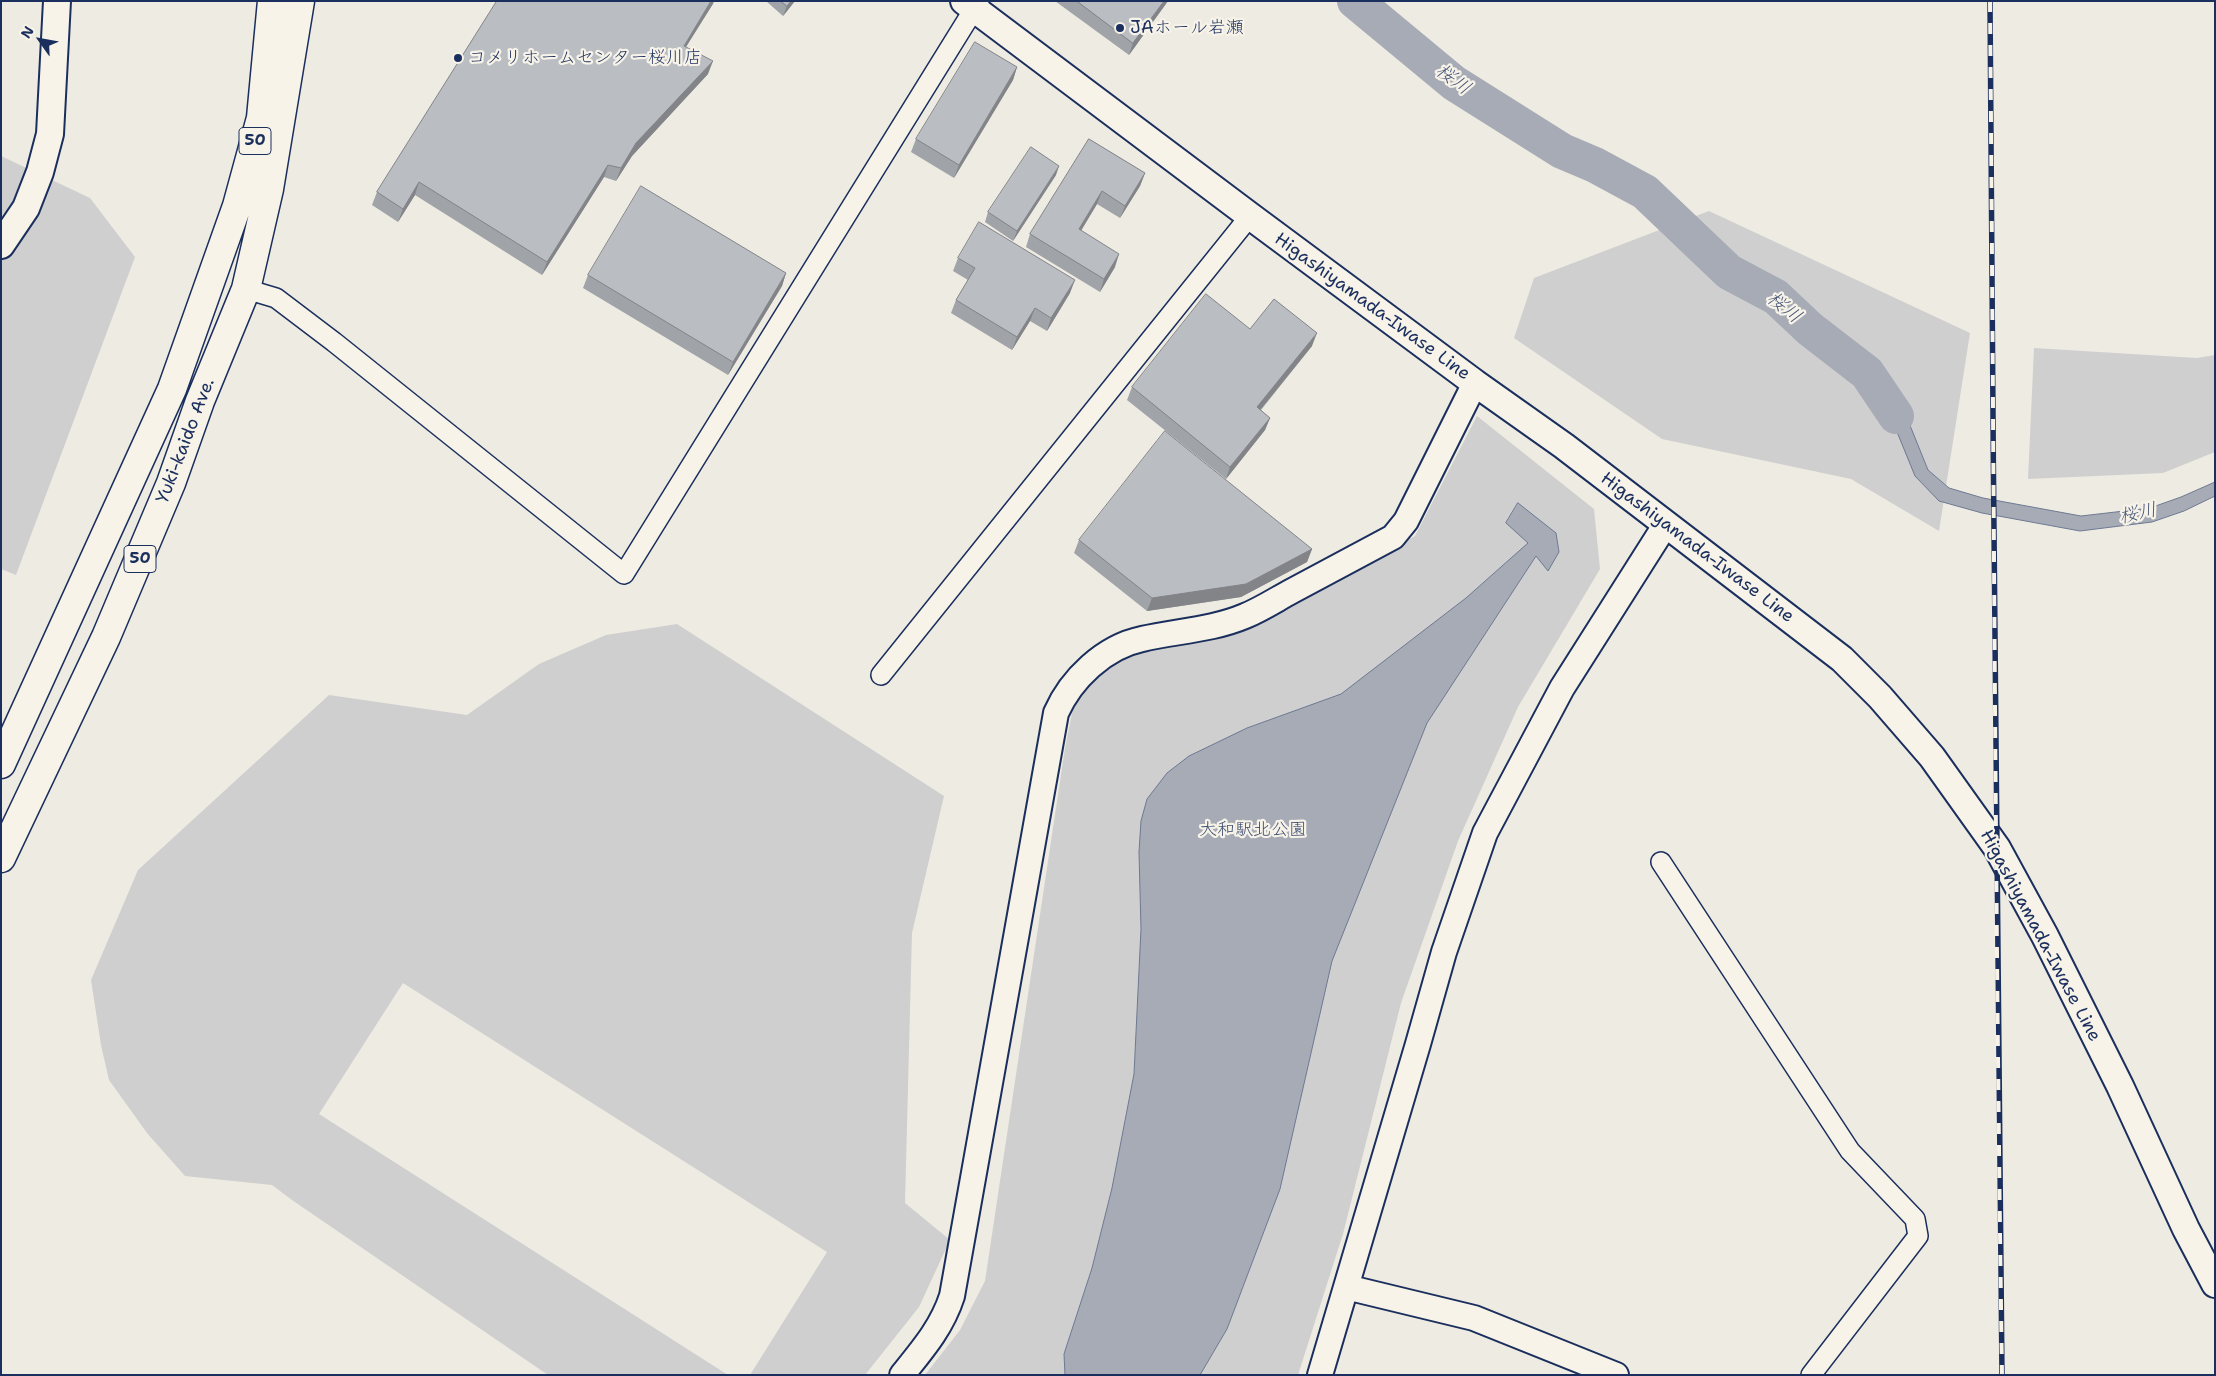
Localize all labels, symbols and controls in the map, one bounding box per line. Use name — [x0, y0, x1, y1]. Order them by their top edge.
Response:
north arrow — [15, 15, 65, 65]
place label: JAホール岩瀬 — [1130, 17, 1244, 39]
marker: JAホール岩瀬 — [1114, 22, 1126, 34]
text: N — [17, 23, 38, 42]
place label: コメリホームセンター桜川店 — [468, 47, 702, 69]
marker: コメリホームセンター桜川店 — [452, 52, 464, 64]
water label: 桜川 — [1431, 60, 1475, 100]
road number: 50 — [239, 128, 271, 154]
street label: Higashiyamada-Iwase Line — [1270, 229, 1474, 385]
water label: 桜川 — [1762, 287, 1806, 329]
street label: Yuki-kaido Ave. — [152, 375, 220, 507]
street label: Higashiyamada-Iwase Line — [1596, 468, 1798, 628]
water label: 桜川 — [2117, 499, 2159, 529]
road number: 50 — [124, 546, 156, 572]
park label: 大和駅北公園 — [1199, 819, 1307, 841]
street label: Higashiyamada-Iwase Line — [1975, 827, 2105, 1045]

